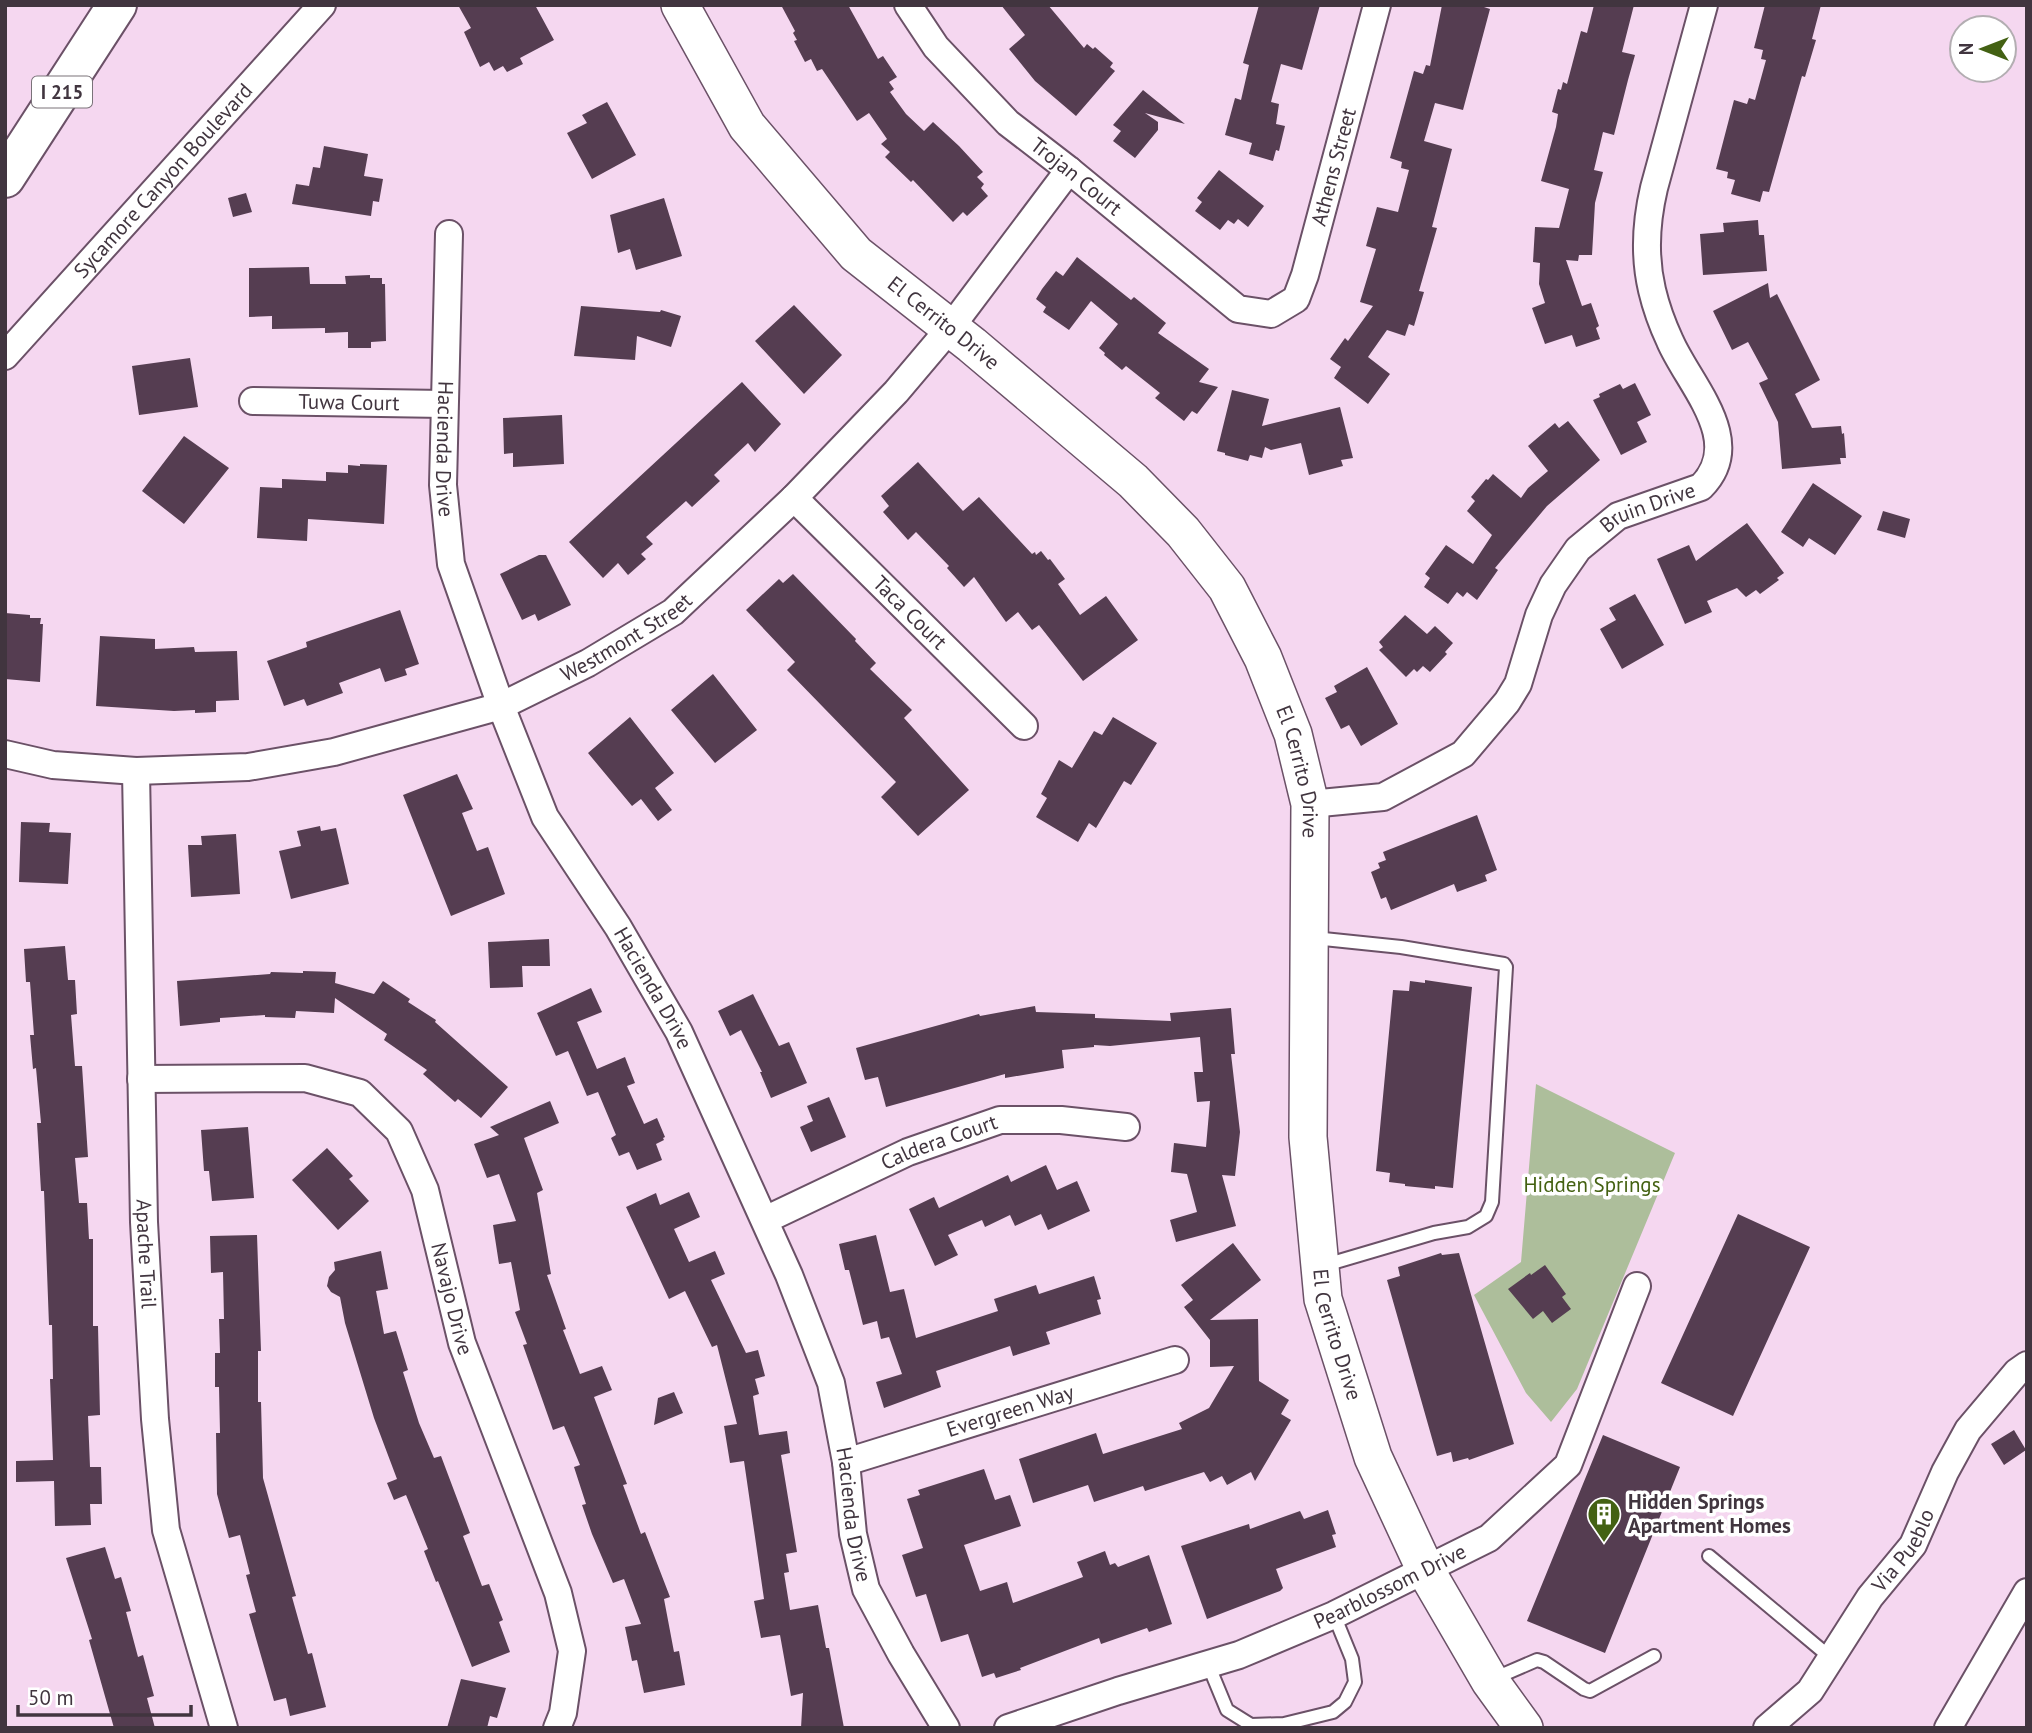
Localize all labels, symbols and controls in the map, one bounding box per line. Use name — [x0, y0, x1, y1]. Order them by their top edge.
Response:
north arrow — [1948, 14, 2018, 84]
text: N — [1954, 43, 1978, 55]
road number: I 215 — [32, 76, 92, 108]
street label: Sycamore Canyon Boulevard — [68, 77, 258, 284]
street label: Athens Street — [1305, 105, 1362, 229]
street label: Trojan Court — [1025, 131, 1128, 221]
street label: El Cerrito Drive — [882, 270, 1005, 376]
street label: Hacienda Drive — [430, 381, 460, 518]
street label: Tuwa Court — [298, 388, 400, 416]
street label: Bruin Drive — [1594, 476, 1699, 538]
street label: Taca Court — [867, 570, 953, 655]
street label: Westmont Street — [556, 587, 698, 687]
street label: El Cerrito Drive — [1270, 701, 1324, 838]
street label: Hacienda Drive — [608, 922, 699, 1053]
street label: Caldera Court — [876, 1108, 1001, 1176]
park label: Hidden Springs — [1524, 1171, 1660, 1198]
street label: Apache Trail — [131, 1199, 163, 1309]
street label: Navajo Drive — [425, 1240, 479, 1359]
street label: El Cerrito Drive — [1307, 1268, 1368, 1403]
street label: Evergreen Way — [943, 1378, 1077, 1443]
street label: Hacienda Drive — [830, 1445, 878, 1585]
place label: Hidden Springs Apartment Homes — [1628, 1488, 1791, 1539]
building icon: Hidden Springs Apartment Homes — [1585, 1495, 1623, 1544]
street label: Via Pueblo — [1865, 1505, 1940, 1598]
street label: Pearblossom Drive — [1309, 1538, 1471, 1635]
scale bar — [18, 1674, 191, 1718]
text: 50 m — [28, 1684, 74, 1711]

